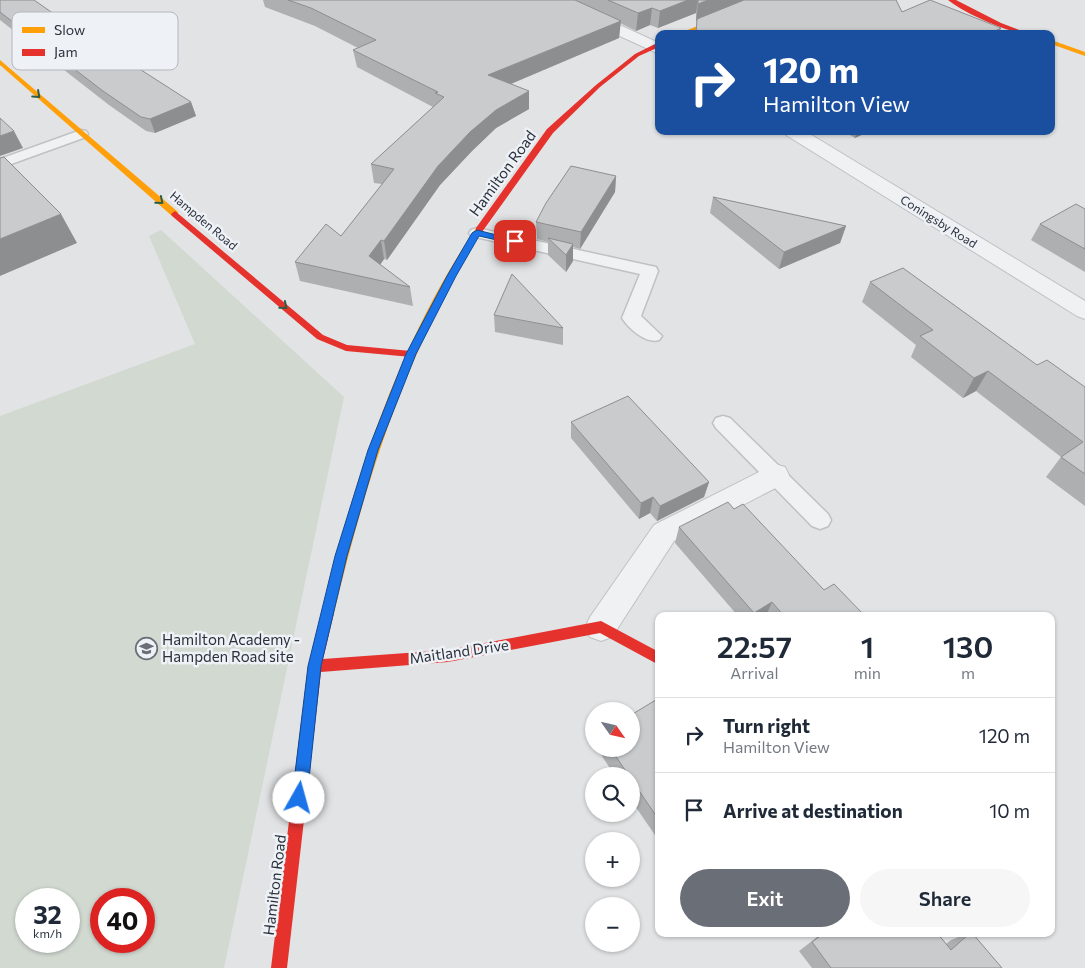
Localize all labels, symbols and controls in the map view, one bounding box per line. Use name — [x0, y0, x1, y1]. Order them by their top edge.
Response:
legend — [12, 12, 178, 70]
text: Slow — [54, 21, 85, 38]
text: Jam — [54, 43, 78, 60]
text: 120 m — [763, 47, 859, 90]
icon: right — [680, 50, 745, 115]
one-way arrow — [31, 89, 40, 98]
text: Hamilton View — [763, 90, 910, 117]
street label: Hamilton Road — [465, 127, 539, 219]
street label: Hampden Road — [168, 188, 240, 252]
street label: Coningsby Road — [898, 192, 980, 250]
one-way arrow — [154, 195, 163, 204]
pin — [494, 220, 536, 262]
icon: arrive — [501, 227, 529, 255]
one-way arrow — [278, 300, 287, 309]
text: 22:57 — [717, 627, 792, 664]
text: 1 — [861, 627, 874, 664]
text: 130 — [943, 627, 993, 664]
place label: Hamilton Academy - Hampden Road site — [162, 630, 300, 665]
street label: Maitland Drive — [408, 635, 510, 667]
school or university icon: Hamilton Academy - Hampden Road site — [134, 636, 158, 660]
text: Arrival — [730, 663, 779, 682]
text: min — [854, 663, 881, 682]
text: m — [961, 663, 975, 682]
north arrow — [585, 702, 640, 758]
map controls — [585, 702, 640, 952]
text: Turn right — [723, 714, 810, 737]
icon: right — [680, 721, 708, 749]
text: 120 m — [979, 724, 1030, 747]
text: Hamilton View — [723, 737, 830, 756]
button: search — [585, 767, 640, 822]
position arrow — [272, 771, 324, 823]
icon: arrive — [680, 796, 708, 824]
text: Arrive at destination — [723, 799, 903, 822]
text: 10 m — [989, 799, 1030, 822]
button: + — [585, 832, 640, 887]
street label: Hamilton Road — [259, 834, 289, 936]
button: Exit — [680, 869, 850, 927]
button: Share — [860, 869, 1030, 927]
speed limit sign: 40 — [90, 888, 155, 953]
button: − — [585, 897, 640, 952]
text: 32 — [33, 899, 62, 929]
text: km/h — [33, 926, 62, 940]

